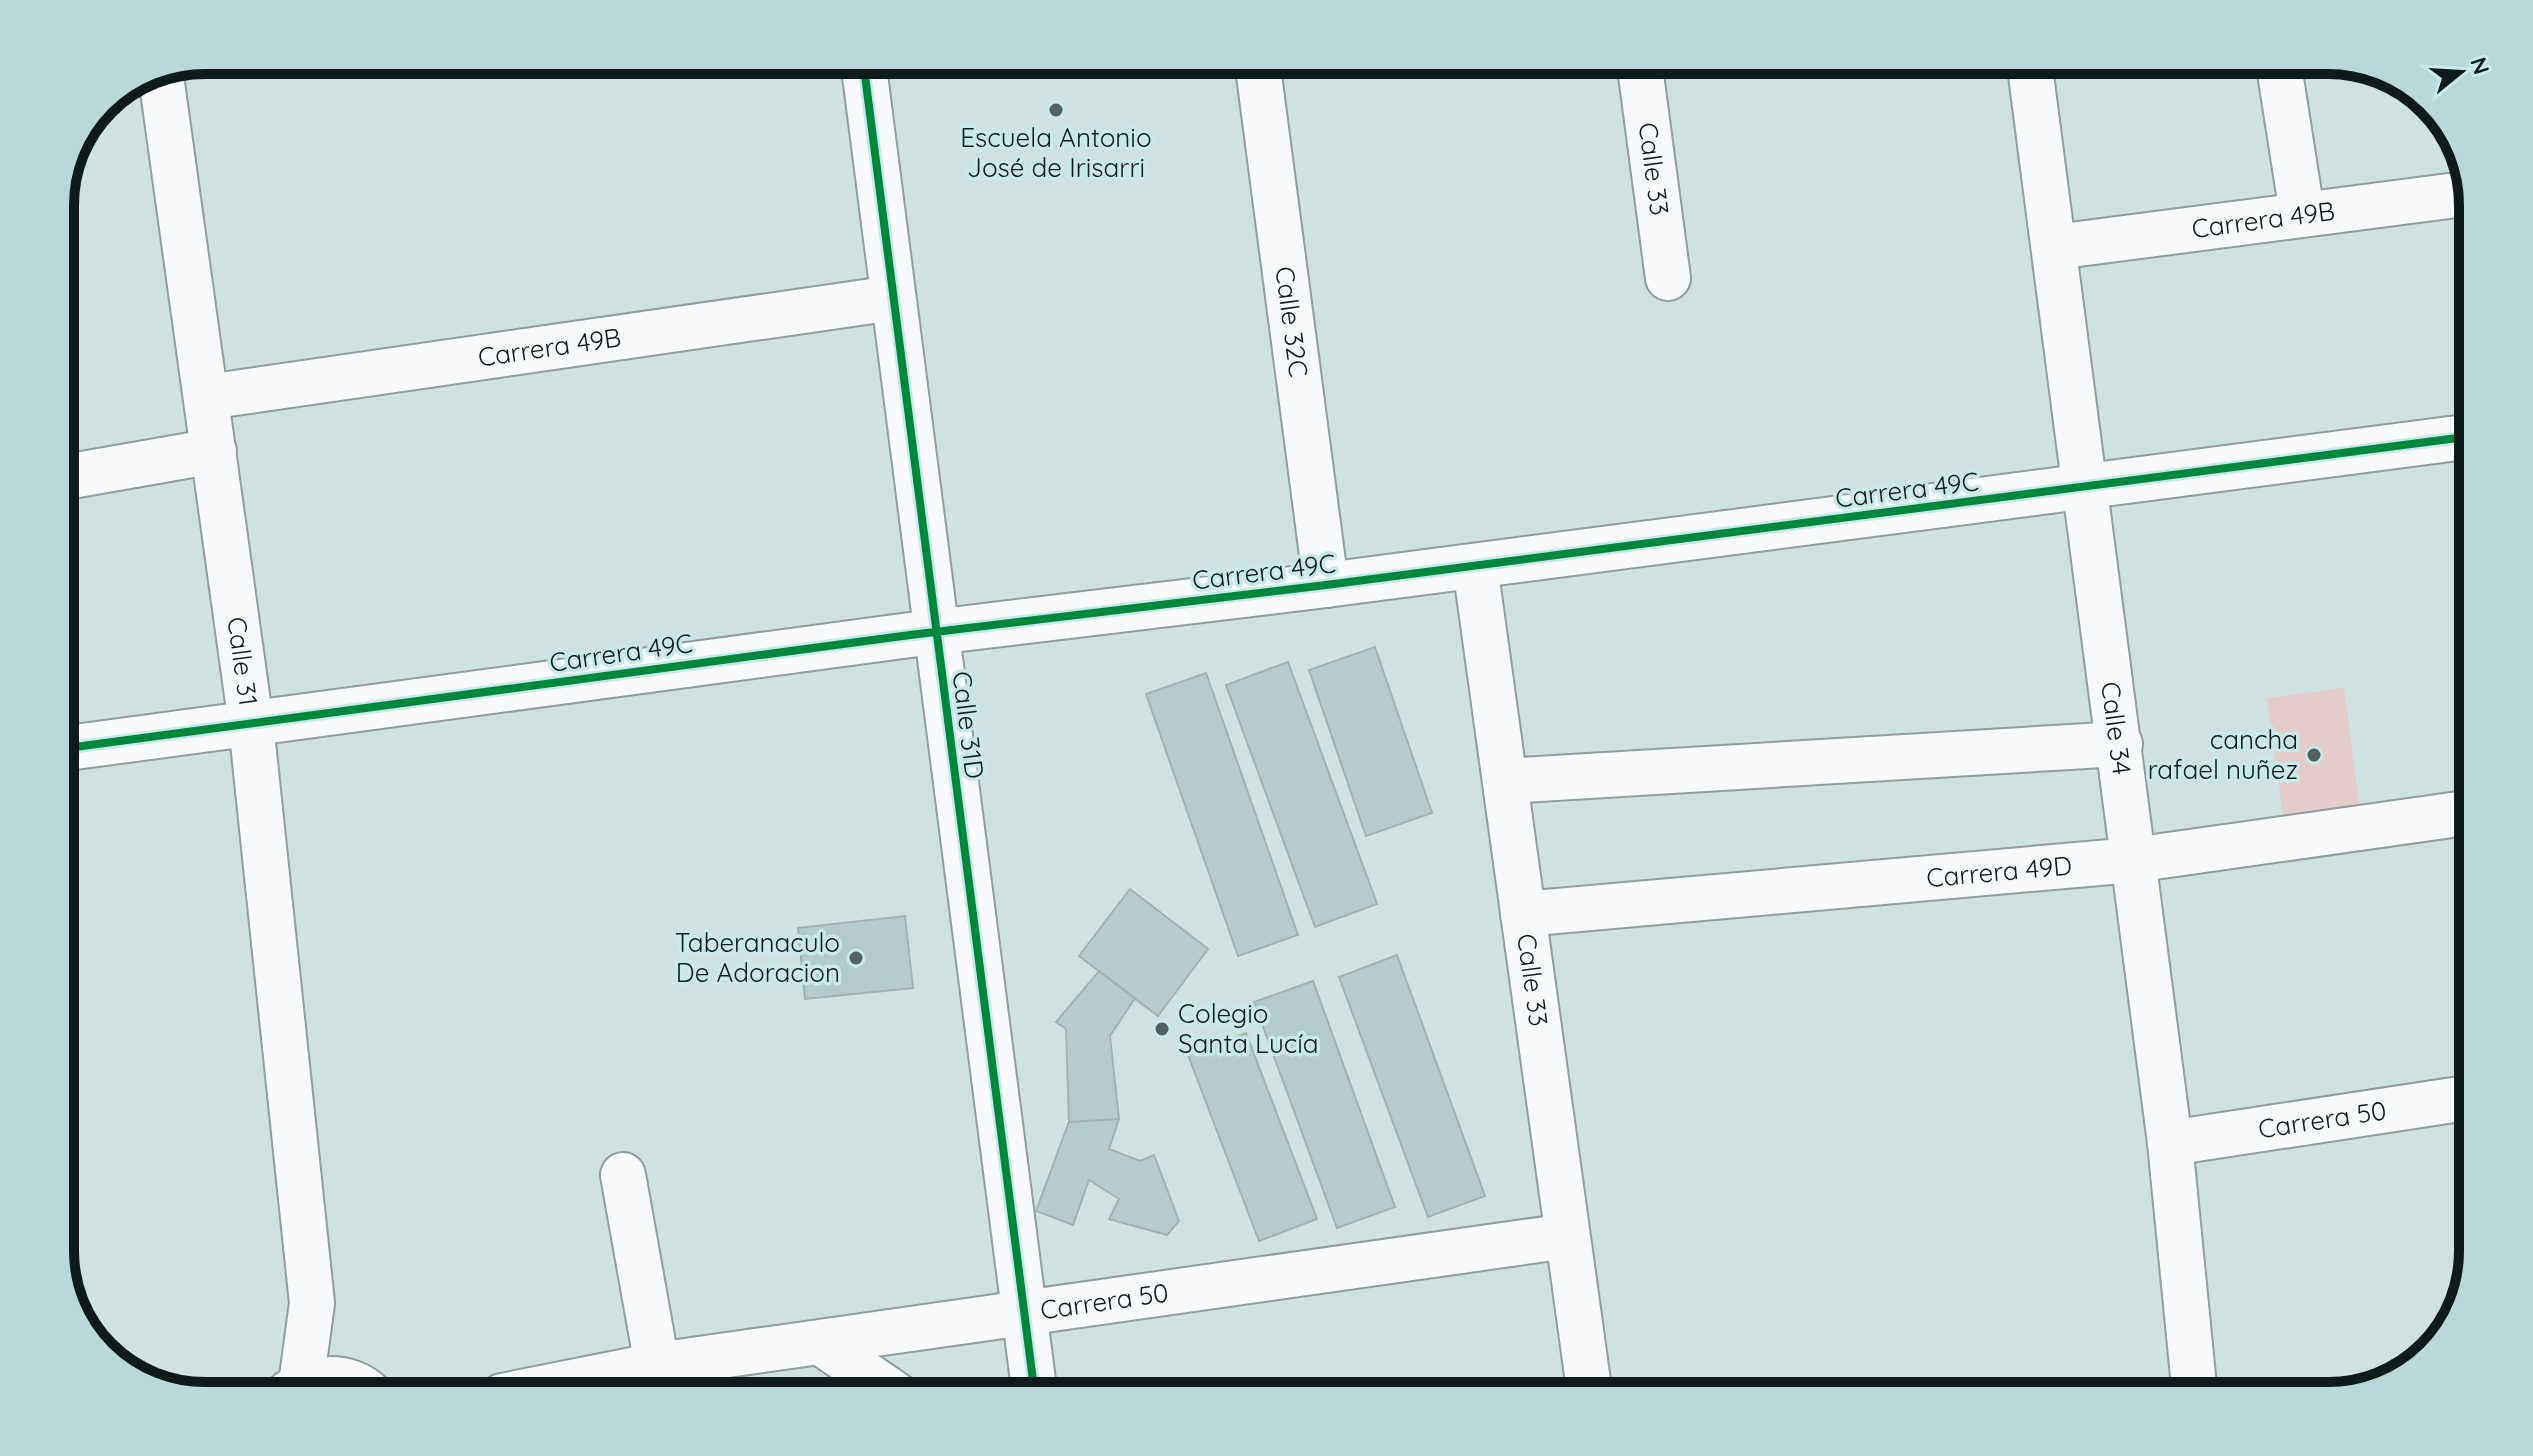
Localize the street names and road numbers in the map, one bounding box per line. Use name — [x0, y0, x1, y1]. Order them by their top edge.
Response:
street label: Calle 33 — [1631, 120, 1677, 218]
street label: Carrera 49B — [2190, 194, 2337, 245]
street label: Calle 32C — [1268, 264, 1316, 379]
street label: Carrera 49B — [476, 320, 623, 374]
street label: Carrera 49C — [1833, 464, 1980, 515]
street label: Carrera 49C — [1190, 546, 1337, 597]
street label: Calle 31 — [220, 615, 265, 708]
street label: Carrera 49C — [547, 626, 695, 679]
street label: Calle 31D — [946, 669, 991, 781]
street label: Calle 34 — [2094, 680, 2139, 777]
street label: Carrera 49D — [1925, 848, 2073, 894]
street label: Calle 33 — [1510, 931, 1556, 1029]
street label: Carrera 50 — [2256, 1093, 2389, 1145]
street label: Carrera 50 — [1038, 1276, 1171, 1326]

